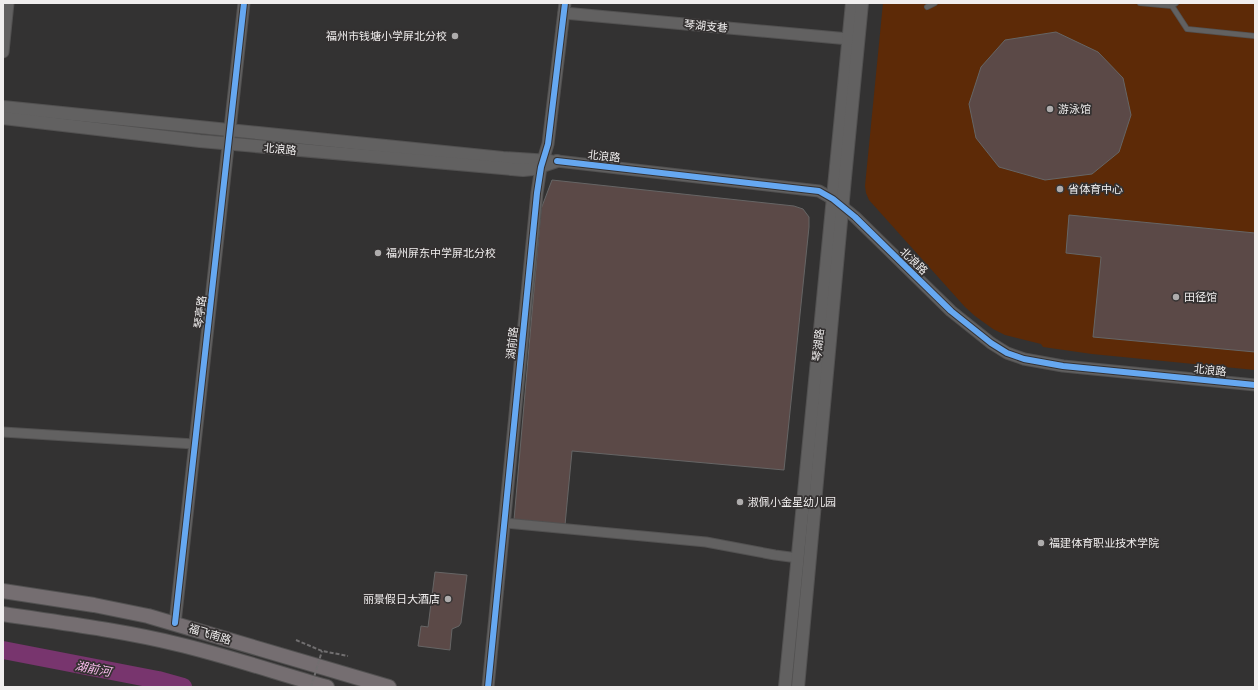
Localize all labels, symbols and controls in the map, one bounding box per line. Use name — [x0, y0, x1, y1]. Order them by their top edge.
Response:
street label: 琴湖支巷 — [683, 17, 729, 35]
place label: 福州市钱塘小学屏北分校 — [326, 29, 447, 43]
marker: 福州市钱塘小学屏北分校 — [450, 31, 460, 41]
place label: 游泳馆 — [1058, 102, 1091, 116]
marker: 游泳馆 — [1045, 104, 1055, 114]
street label: 北浪路 — [263, 141, 297, 157]
street label: 北浪路 — [587, 147, 621, 165]
place label: 省体育中心 — [1068, 182, 1123, 196]
marker: 省体育中心 — [1055, 184, 1065, 194]
street label: 北浪路 — [897, 245, 931, 277]
place label: 福州屏东中学屏北分校 — [386, 246, 496, 260]
marker: 福州屏东中学屏北分校 — [373, 248, 383, 258]
place label: 田径馆 — [1184, 290, 1217, 304]
marker: 田径馆 — [1171, 292, 1181, 302]
street label: 琴亭路 — [191, 295, 209, 329]
street label: 湖前路 — [503, 326, 521, 360]
street label: 琴湖路 — [809, 328, 827, 362]
street label: 北浪路 — [1193, 361, 1227, 379]
place label: 淑佩小金星幼儿园 — [748, 495, 836, 509]
marker: 淑佩小金星幼儿园 — [735, 497, 745, 507]
place label: 福建体育职业技术学院 — [1049, 536, 1159, 550]
marker: 福建体育职业技术学院 — [1036, 538, 1046, 548]
place label: 丽景假日大酒店 — [363, 592, 440, 606]
marker: 丽景假日大酒店 — [443, 594, 453, 604]
street label: 福飞南路 — [187, 621, 233, 647]
water label: 湖前河 — [74, 658, 114, 680]

